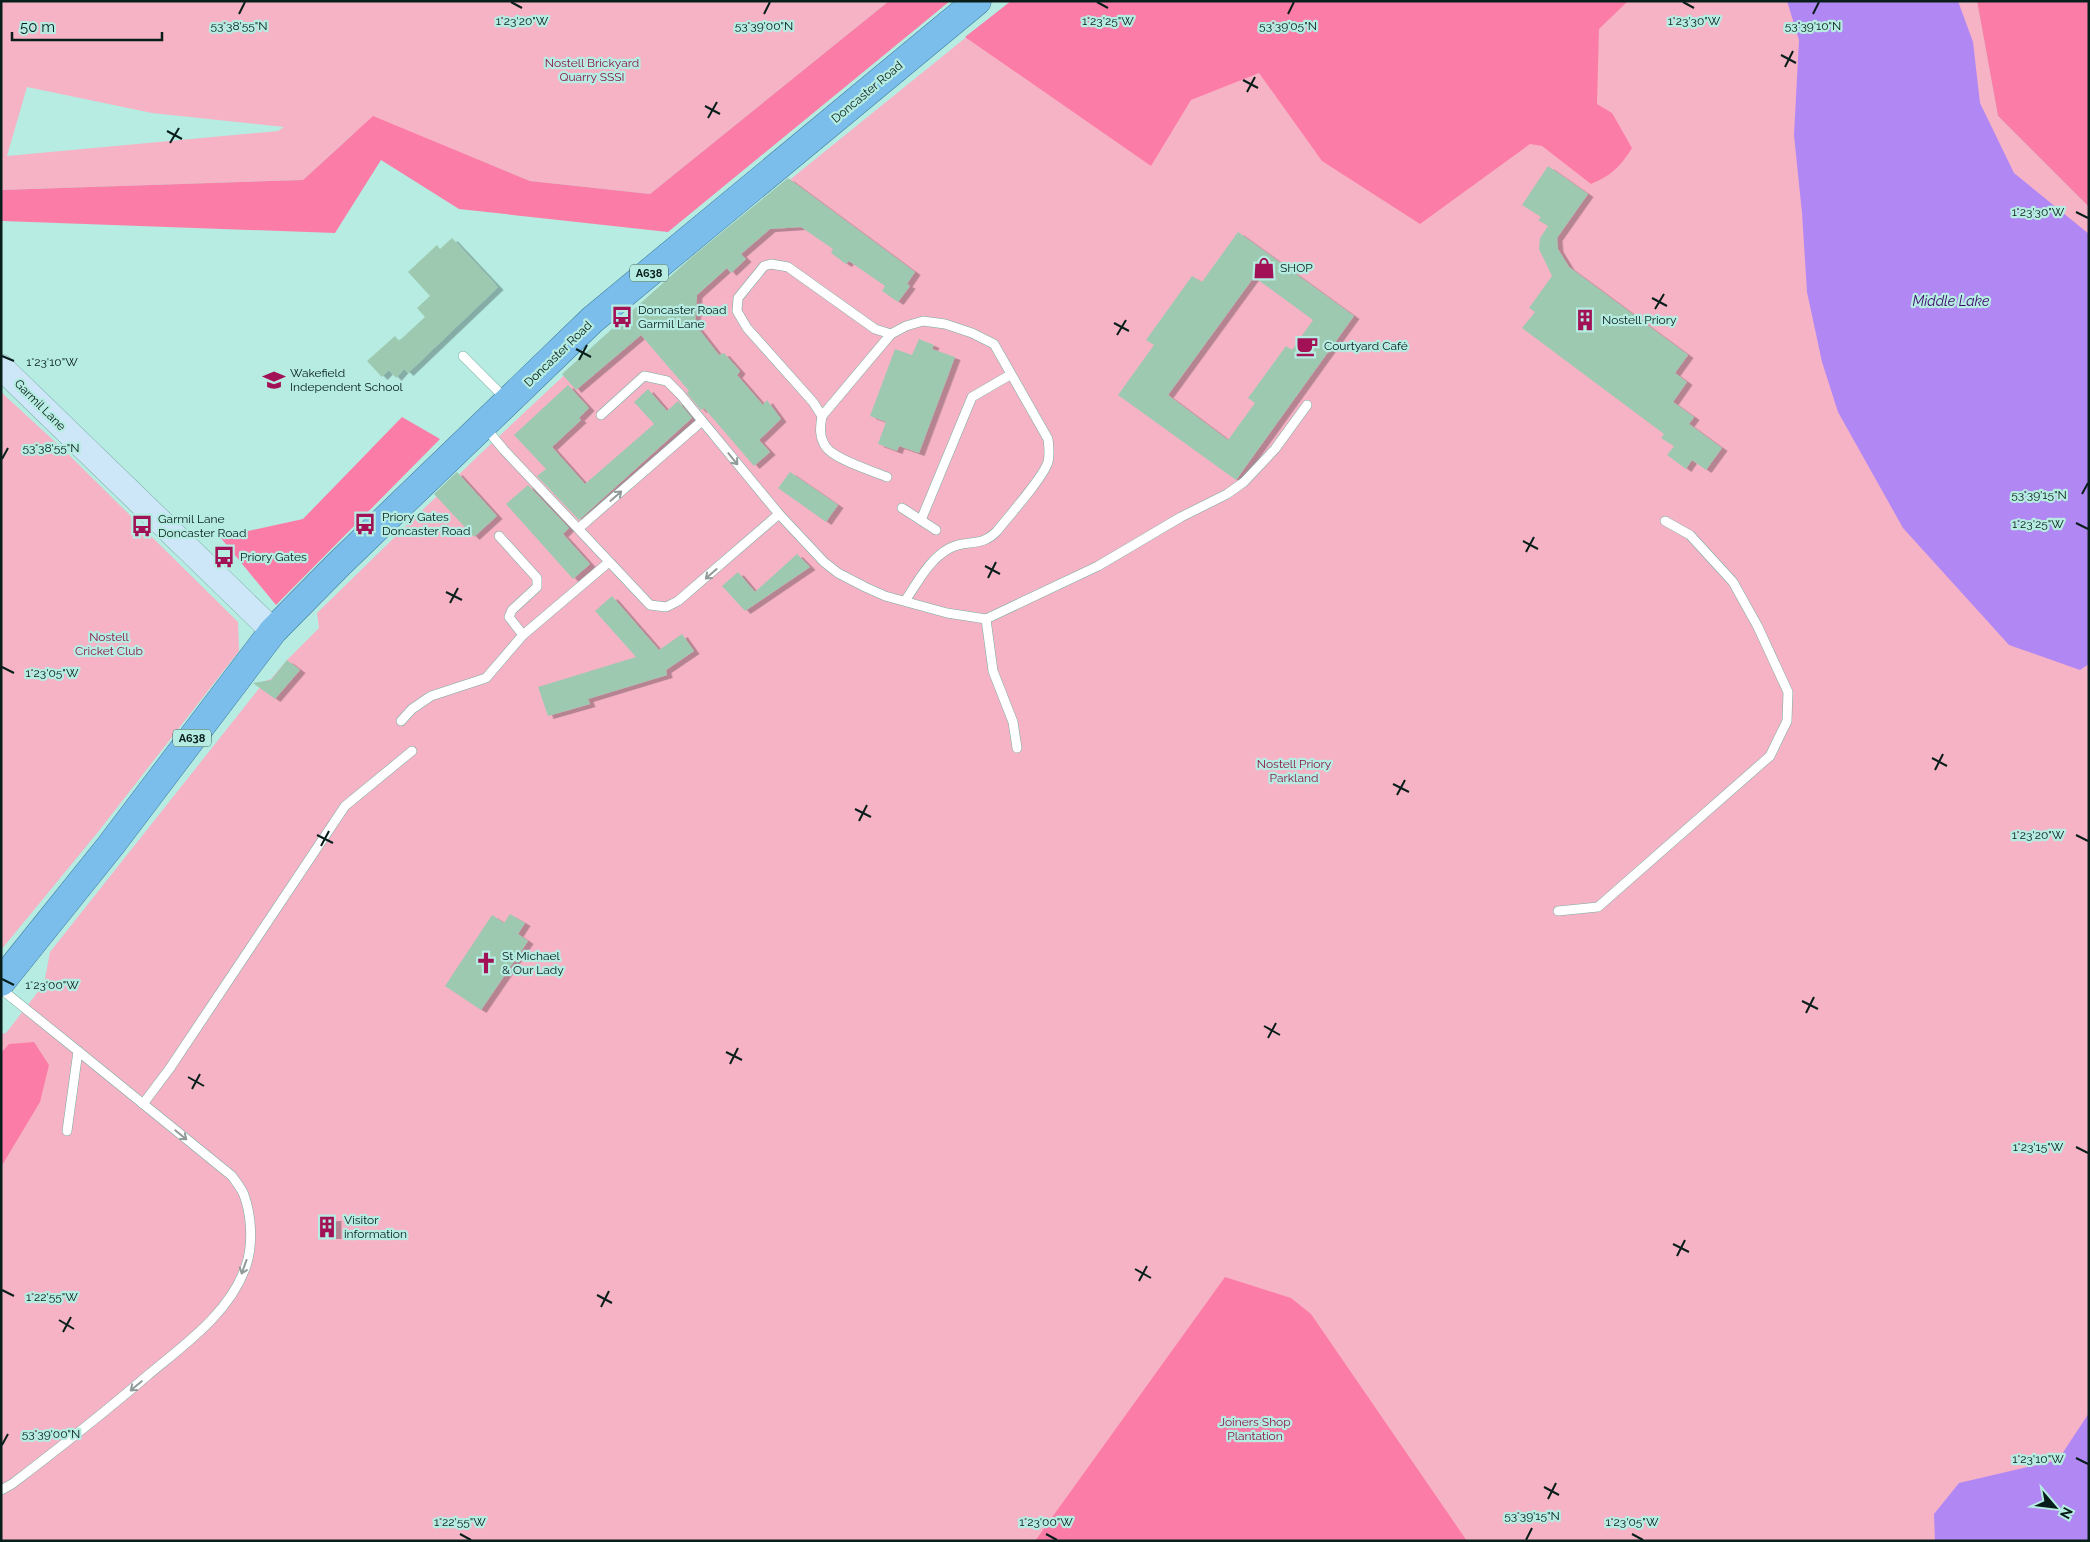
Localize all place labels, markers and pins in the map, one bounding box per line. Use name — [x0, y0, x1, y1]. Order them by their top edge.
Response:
shop icon: SHOP — [1251, 255, 1277, 281]
place label: SHOP — [1280, 261, 1313, 275]
place label: Doncaster Road Garmil Lane — [638, 303, 726, 331]
bus stop icon: Doncaster Road Garmil Lane — [609, 304, 635, 330]
building icon: Nostell Priory — [1572, 307, 1598, 333]
place label: Nostell Priory — [1602, 313, 1677, 327]
cafe icon: Courtyard Café — [1294, 333, 1320, 359]
place label: Courtyard Café — [1324, 339, 1408, 353]
place label: Wakefield Independent School — [290, 366, 404, 394]
school or university icon: Wakefield Independent School — [261, 367, 287, 393]
place label: Priory Gates Doncaster Road — [382, 510, 470, 538]
bus stop icon: Priory Gates Doncaster Road — [352, 511, 378, 537]
place label: Garmil Lane Doncaster Road — [158, 512, 246, 540]
bus stop icon: Garmil Lane Doncaster Road — [129, 513, 155, 539]
bus stop icon: Priory Gates — [211, 544, 237, 570]
place label: Priory Gates — [240, 550, 307, 564]
place label: St Michael & Our Lady — [502, 949, 564, 977]
church icon: St Michael & Our Lady — [473, 950, 499, 976]
place label: Visitor information — [344, 1213, 407, 1241]
building icon: Visitor information — [314, 1214, 340, 1240]

